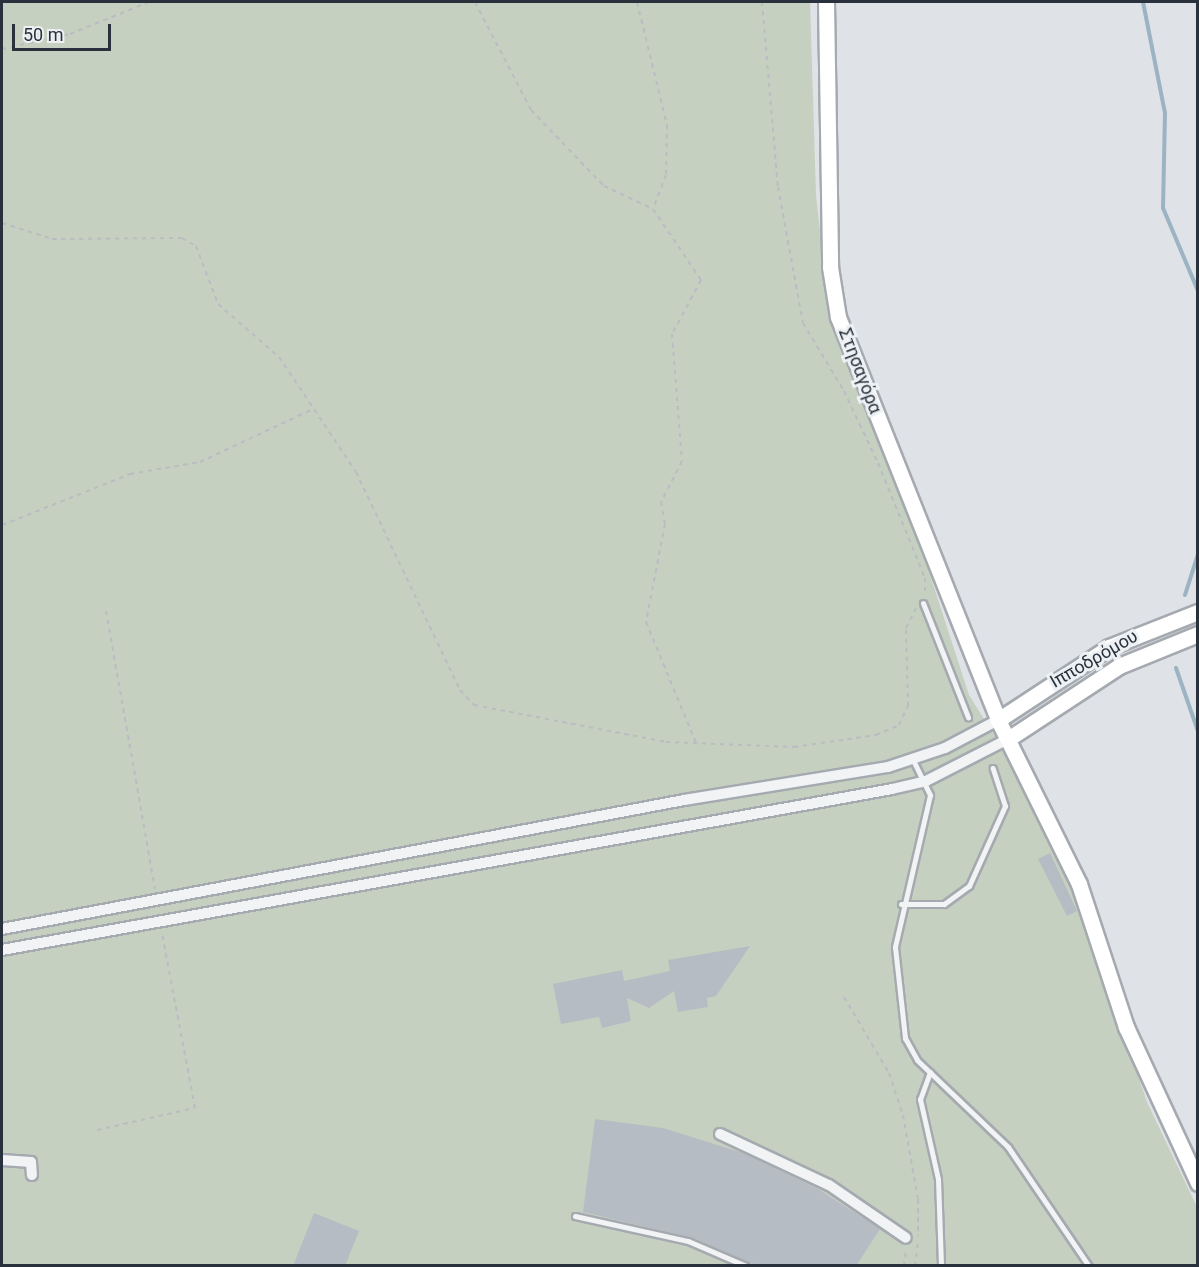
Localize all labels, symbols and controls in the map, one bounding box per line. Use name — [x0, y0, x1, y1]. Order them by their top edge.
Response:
scale bar — [15, 12, 114, 50]
text: 50 m — [23, 24, 63, 45]
street label: Στησαγόρα — [834, 325, 886, 417]
street label: Ιπποδρόμου — [1046, 625, 1142, 693]

